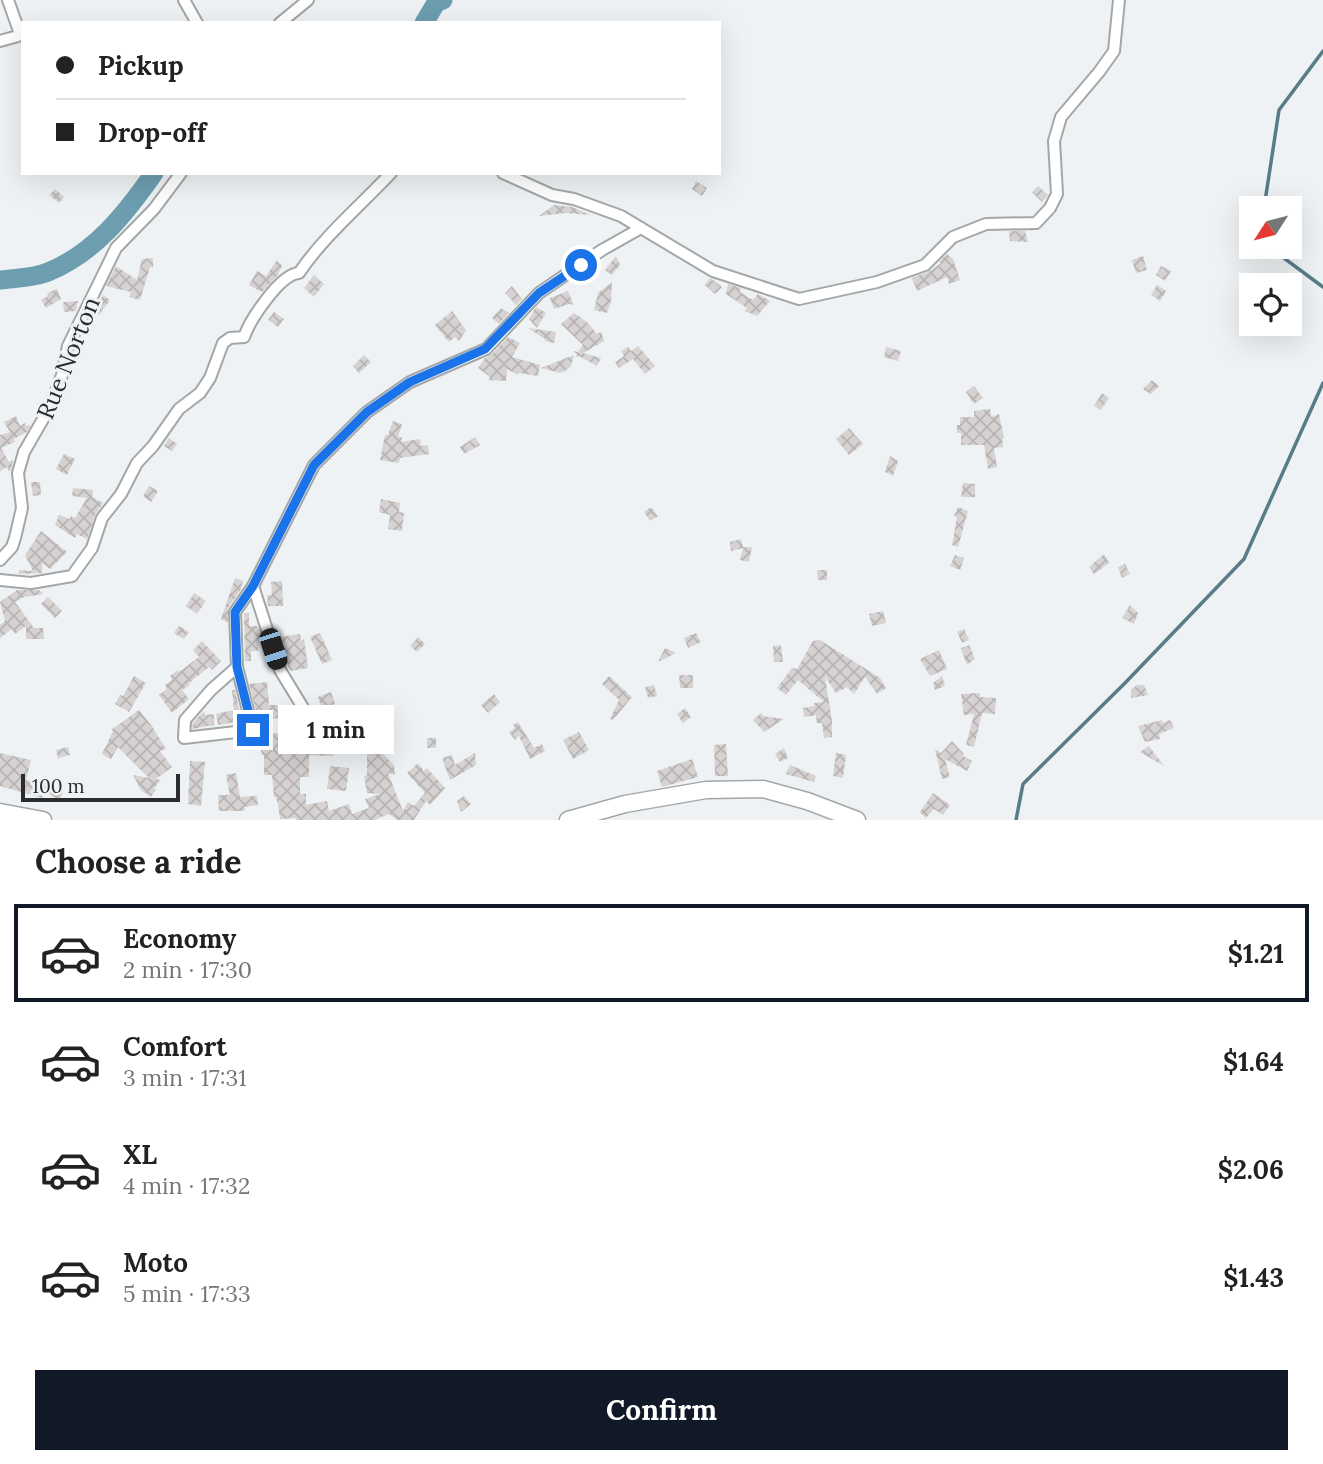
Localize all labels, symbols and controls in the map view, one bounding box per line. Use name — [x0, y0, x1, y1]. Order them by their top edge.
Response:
text: Pickup — [98, 49, 184, 82]
text: Drop-off — [98, 116, 206, 149]
north arrow — [1239, 196, 1302, 259]
map controls — [1239, 196, 1302, 336]
route start — [565, 249, 597, 281]
button: locate — [1239, 273, 1302, 336]
street label: Rue Norton — [29, 292, 107, 424]
car — [257, 626, 290, 672]
callout: 1 min — [278, 706, 393, 754]
route end — [237, 714, 269, 746]
text: 1 min — [307, 715, 365, 744]
scale bar — [21, 771, 180, 803]
text: 100 m — [32, 774, 85, 798]
text: Choose a ride — [35, 841, 242, 882]
icon: car — [39, 922, 102, 985]
text: Economy — [123, 922, 236, 955]
text: $1.21 — [1228, 937, 1284, 970]
text: 2 min · 17:30 — [123, 955, 252, 984]
icon: car — [39, 1030, 102, 1093]
text: Comfort — [123, 1030, 227, 1063]
text: $1.64 — [1223, 1045, 1284, 1078]
text: 3 min · 17:31 — [123, 1063, 247, 1092]
icon: car — [39, 1138, 102, 1201]
text: XL — [123, 1138, 157, 1171]
text: $2.06 — [1218, 1153, 1284, 1186]
text: 4 min · 17:32 — [123, 1171, 250, 1200]
icon: car — [39, 1246, 102, 1309]
text: Moto — [123, 1246, 188, 1279]
text: $1.43 — [1223, 1261, 1284, 1294]
text: 5 min · 17:33 — [123, 1279, 251, 1308]
button: Confirm — [35, 1370, 1288, 1450]

